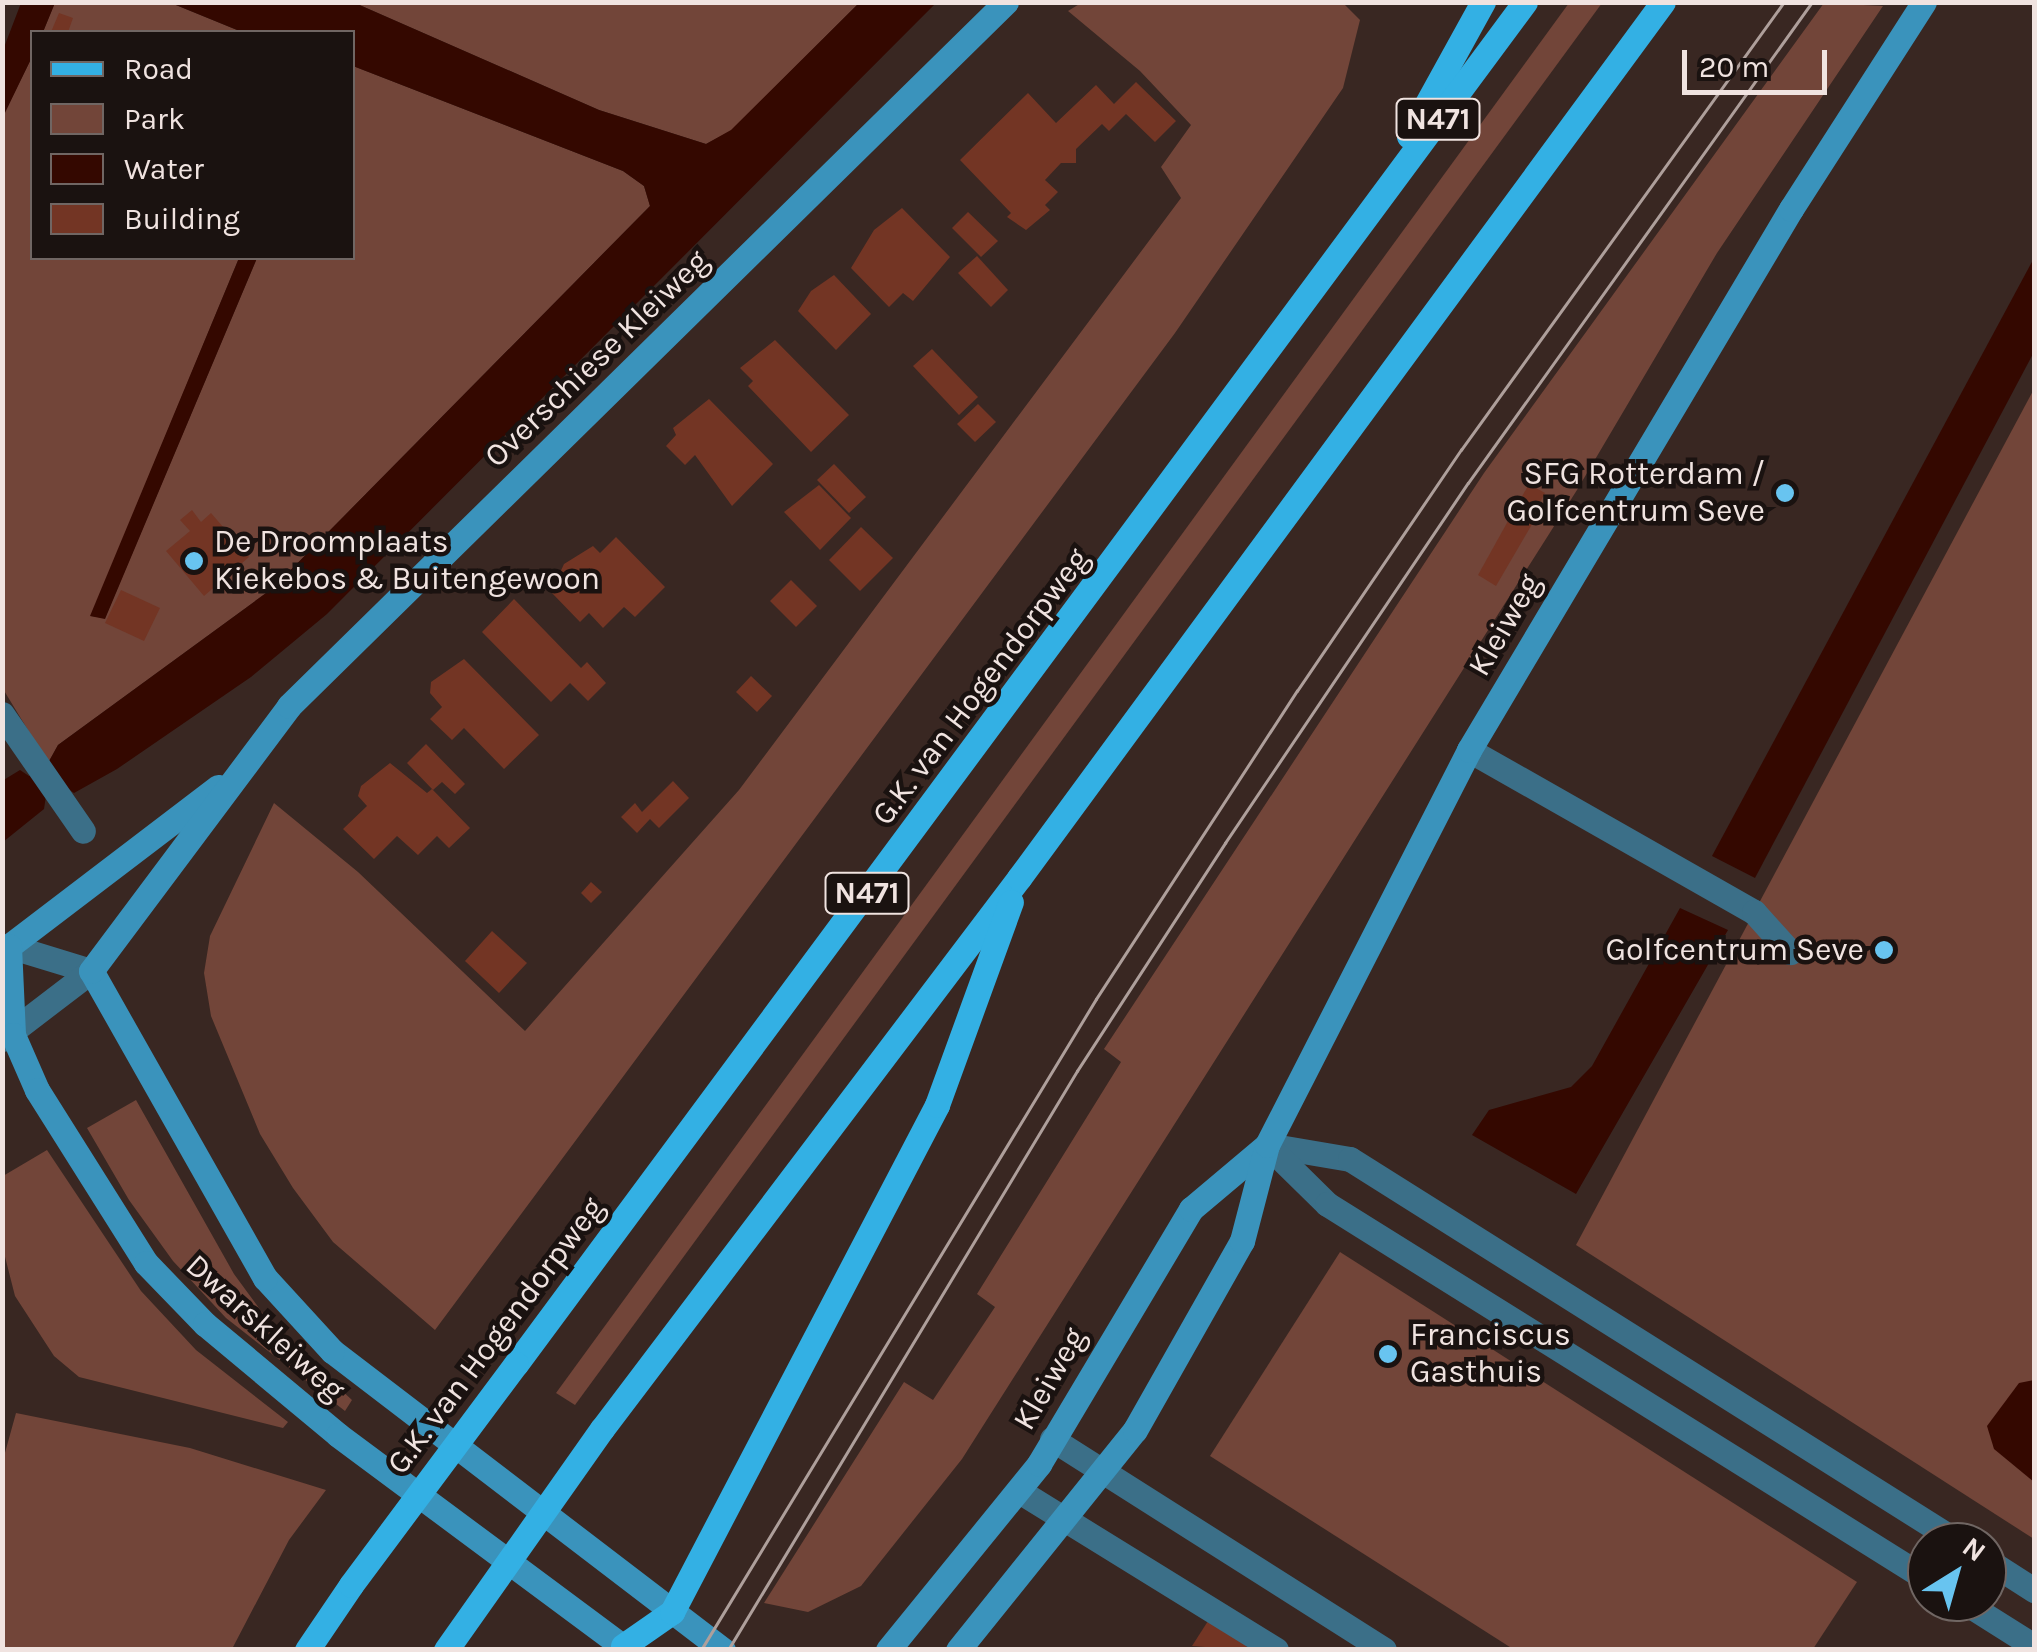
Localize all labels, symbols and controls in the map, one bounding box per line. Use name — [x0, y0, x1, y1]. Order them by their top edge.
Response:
legend — [30, 30, 355, 260]
scale bar — [1687, 30, 1832, 92]
text: 20 m — [1699, 49, 1769, 85]
text: Road — [124, 51, 193, 87]
road number: N471 — [1396, 94, 1480, 144]
text: Park — [124, 101, 185, 137]
text: Water — [124, 151, 204, 187]
text: Building — [124, 201, 240, 237]
street label: Overschiese Kleiweg — [477, 242, 717, 476]
place label: SFG Rotterdam / Golfcentrum Seve — [1506, 456, 1765, 531]
marker: SFG Rotterdam / Golfcentrum Seve — [1774, 482, 1796, 504]
place label: De Droomplaats Kiekebos & Buitengewoon — [214, 524, 600, 599]
street label: G.K. van Hogendorpweg — [864, 541, 1098, 833]
marker: De Droomplaats Kiekebos & Buitengewoon — [183, 550, 205, 572]
street label: Kleiweg — [1460, 567, 1550, 683]
road number: N471 — [824, 868, 910, 918]
place label: Golfcentrum Seve — [1605, 931, 1864, 969]
marker: Golfcentrum Seve — [1873, 939, 1895, 961]
street label: G.K. van Hogendorpweg — [379, 1190, 613, 1482]
street label: Dwarskleiweg — [177, 1247, 353, 1409]
place label: Franciscus Gasthuis — [1410, 1317, 1571, 1392]
street label: Kleiweg — [1005, 1321, 1095, 1437]
marker: Franciscus Gasthuis — [1375, 1341, 1401, 1367]
north arrow — [1907, 1522, 2007, 1622]
text: N — [1956, 1530, 1992, 1568]

